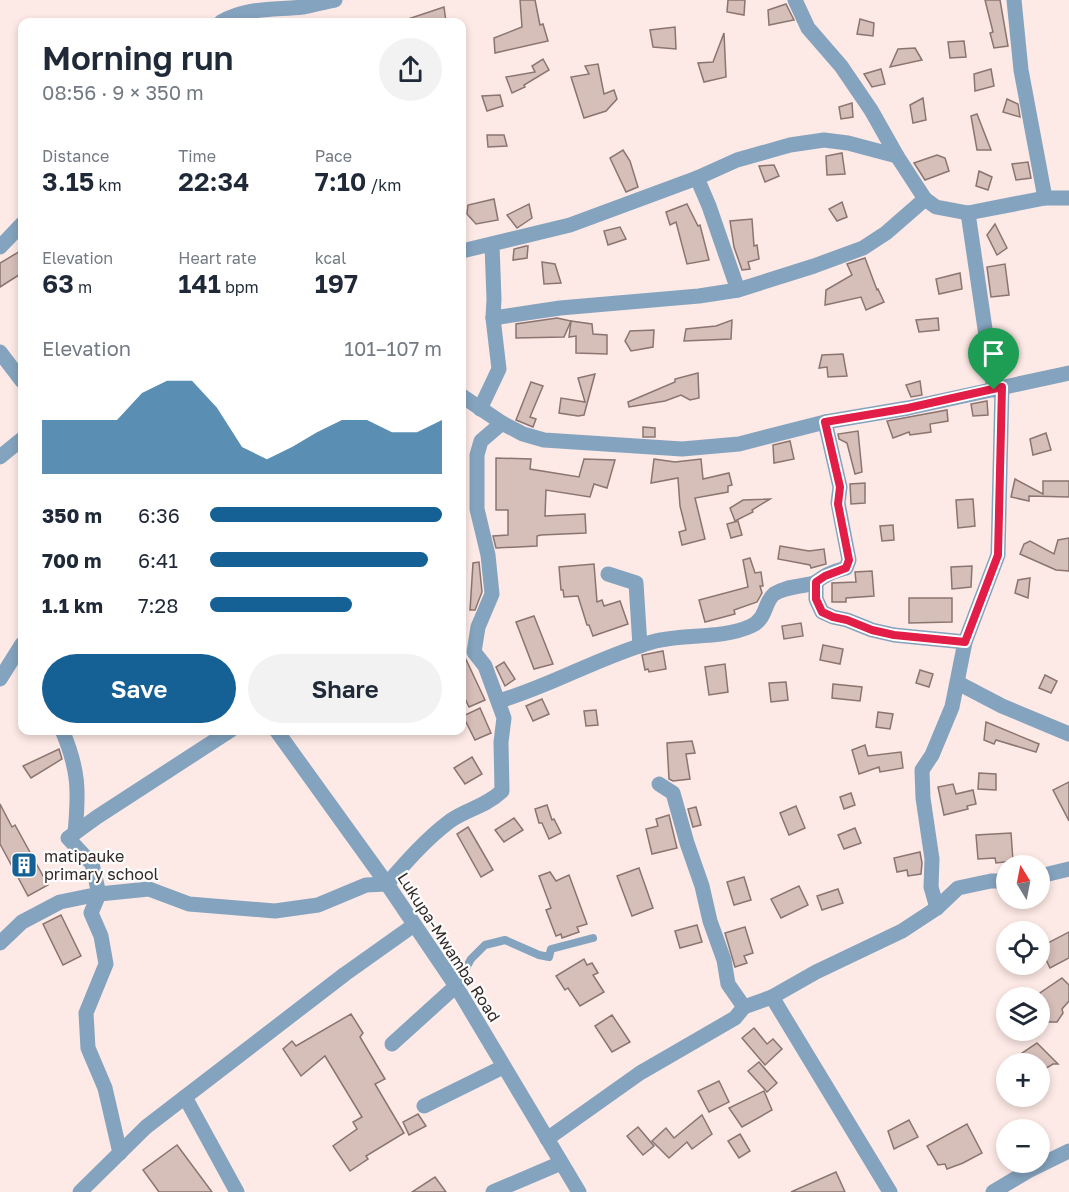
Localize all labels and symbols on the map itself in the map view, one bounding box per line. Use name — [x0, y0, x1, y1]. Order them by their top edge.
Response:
pin — [968, 328, 1019, 390]
place label: matipauke primary school — [44, 846, 159, 884]
building icon: matipauke primary school — [9, 850, 39, 880]
north arrow — [996, 855, 1050, 909]
street label: Lukupa-Mwamba Road — [393, 869, 505, 1025]

